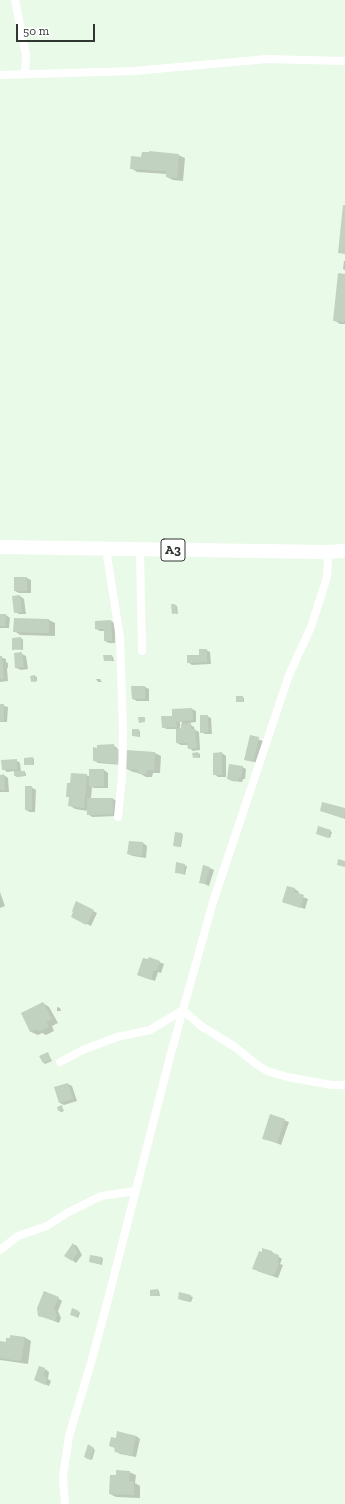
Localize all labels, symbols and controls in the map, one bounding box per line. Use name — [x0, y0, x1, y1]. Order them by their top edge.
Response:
scale bar — [18, 16, 97, 42]
text: 50 m — [23, 24, 49, 38]
road number: A3 — [161, 539, 185, 561]

